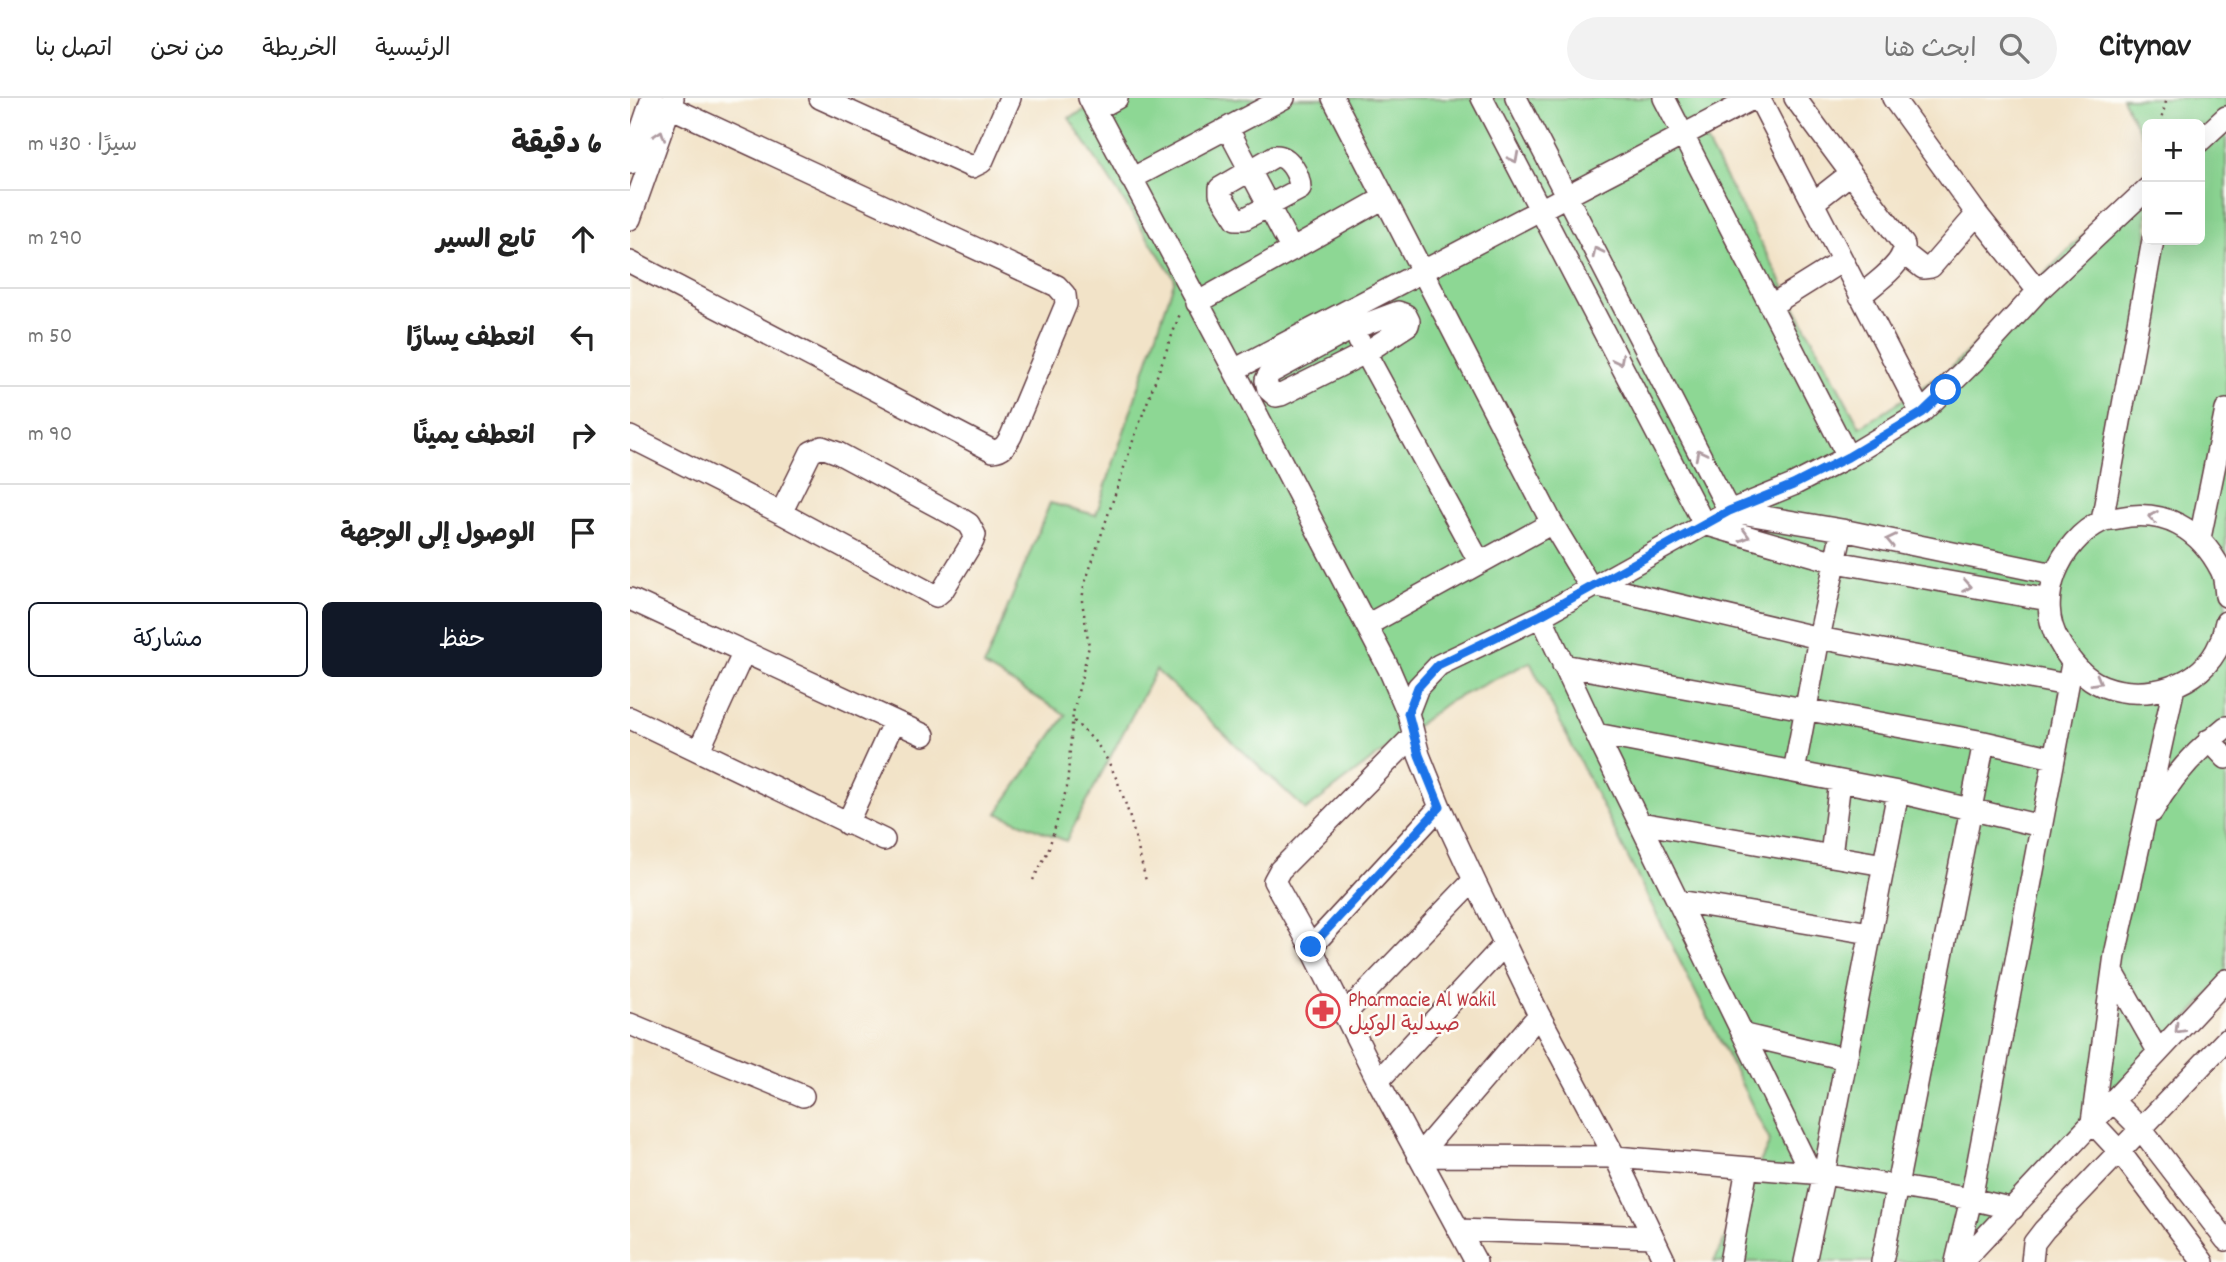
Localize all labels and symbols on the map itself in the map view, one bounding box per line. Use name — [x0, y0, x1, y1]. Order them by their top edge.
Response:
one-way arrow — [652, 130, 666, 142]
one-way arrow — [1505, 151, 1519, 163]
one-way arrow — [1591, 247, 1605, 259]
one-way arrow — [1610, 353, 1624, 365]
route start — [1930, 374, 1961, 405]
one-way arrow — [1695, 449, 1709, 462]
one-way arrow — [2148, 510, 2159, 525]
one-way arrow — [1739, 527, 1751, 542]
one-way arrow — [1885, 534, 1897, 549]
one-way arrow — [1961, 577, 1973, 592]
one-way arrow — [2089, 673, 2102, 686]
route end — [1295, 931, 1326, 962]
place label: Pharmacie Al Wakil صيدلية الوكيل — [1348, 987, 1496, 1041]
pharmacy icon: Pharmacie Al Wakil صيدلية الوكيل — [1304, 992, 1342, 1030]
one-way arrow — [2174, 1021, 2187, 1034]

